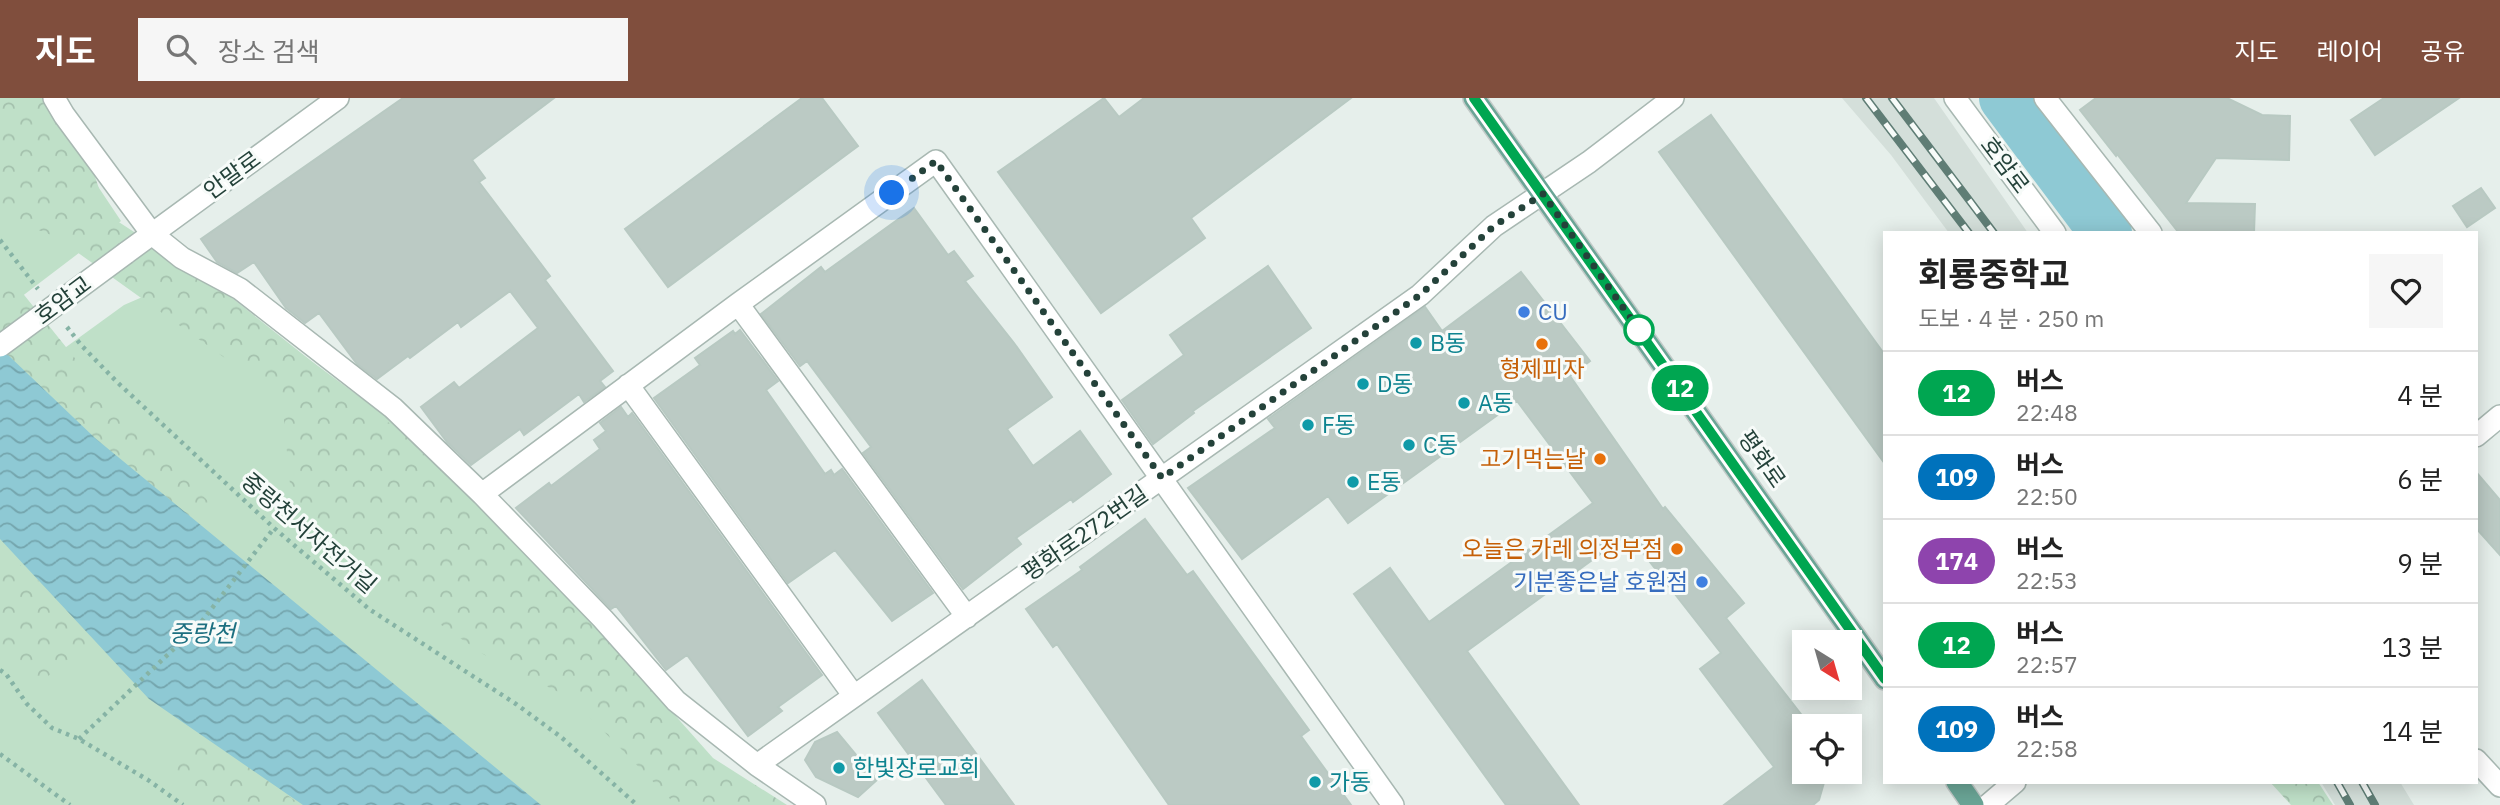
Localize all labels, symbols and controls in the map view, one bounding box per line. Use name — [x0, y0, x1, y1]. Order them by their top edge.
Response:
search box — [138, 18, 628, 81]
text: 지도 — [35, 29, 96, 72]
icon: search — [162, 30, 200, 68]
text: 장소 검색 — [218, 34, 320, 68]
text: 지도 — [2234, 35, 2279, 67]
text: 레이어 — [2317, 35, 2383, 67]
text: 공유 — [2421, 35, 2465, 67]
street label: 호암로 — [1975, 130, 2037, 199]
street label: 안말로 — [197, 143, 266, 205]
your location — [874, 175, 909, 210]
text: 회룡중학교 — [1918, 252, 2070, 295]
button: heart — [2369, 254, 2443, 328]
street label: 호암교 — [28, 268, 97, 330]
place label: CU — [1538, 296, 1568, 326]
text: 도보 · 4 분 · 250 m — [1918, 303, 2104, 333]
marker: CU — [1516, 304, 1532, 320]
unlabelled marker — [1624, 315, 1654, 345]
place label: B동 — [1430, 327, 1466, 357]
marker: B동 — [1408, 335, 1424, 351]
marker: 형제피자 — [1534, 336, 1550, 352]
place label: 형제피자 — [1500, 353, 1584, 383]
text: 버스 — [2016, 363, 2064, 397]
line badge: 12 — [1648, 365, 1712, 411]
place label: D동 — [1377, 368, 1414, 398]
text: 12 — [1666, 372, 1694, 404]
marker: D동 — [1355, 376, 1371, 392]
text: 12 — [1942, 377, 1971, 409]
text: 4 분 — [2397, 378, 2443, 412]
place label: A동 — [1478, 387, 1514, 417]
marker: A동 — [1456, 395, 1472, 411]
text: 22:48 — [2016, 397, 2078, 427]
place label: F동 — [1322, 409, 1356, 439]
marker: F동 — [1300, 417, 1316, 433]
street label: 평화로 — [1732, 424, 1793, 493]
place label: C동 — [1423, 429, 1458, 459]
marker: C동 — [1401, 437, 1417, 453]
place label: 고기먹는날 — [1480, 443, 1586, 473]
text: 버스 — [2016, 447, 2064, 481]
marker: 고기먹는날 — [1592, 451, 1608, 467]
text: 109 — [1935, 461, 1978, 493]
text: 6 분 — [2397, 462, 2443, 496]
street label: 중랑천서자전거길 — [236, 465, 383, 599]
place label: E동 — [1367, 466, 1402, 496]
marker: E동 — [1345, 474, 1361, 490]
street label: 평화로272번길 — [1016, 478, 1153, 587]
text: 22:50 — [2016, 481, 2078, 511]
text: 버스 — [2016, 531, 2064, 565]
place label: 오늘은 카레 의정부점 — [1462, 533, 1663, 563]
marker: 오늘은 카레 의정부점 — [1669, 541, 1685, 557]
text: 174 — [1935, 545, 1978, 577]
text: 9 분 — [2397, 546, 2443, 580]
text: 22:53 — [2016, 565, 2078, 595]
place label: 기분좋은날 호원점 — [1513, 566, 1688, 596]
marker: 기분좋은날 호원점 — [1694, 574, 1710, 590]
text: 버스 — [2016, 615, 2064, 649]
water label: 중랑천 — [169, 617, 238, 649]
text: 12 — [1942, 629, 1971, 661]
north arrow — [1792, 630, 1862, 700]
map controls — [1792, 630, 1862, 784]
text: 13 분 — [2382, 630, 2443, 664]
text: 22:57 — [2016, 649, 2078, 679]
text: 버스 — [2016, 699, 2064, 733]
text: 109 — [1935, 713, 1978, 745]
button: locate — [1792, 714, 1862, 784]
text: 14 분 — [2382, 714, 2443, 748]
text: 22:58 — [2016, 733, 2078, 763]
place label: 한빛장로교회 — [853, 752, 980, 782]
marker: 한빛장로교회 — [831, 760, 847, 776]
place label: 가동 — [1329, 766, 1371, 796]
marker: 가동 — [1307, 774, 1323, 790]

